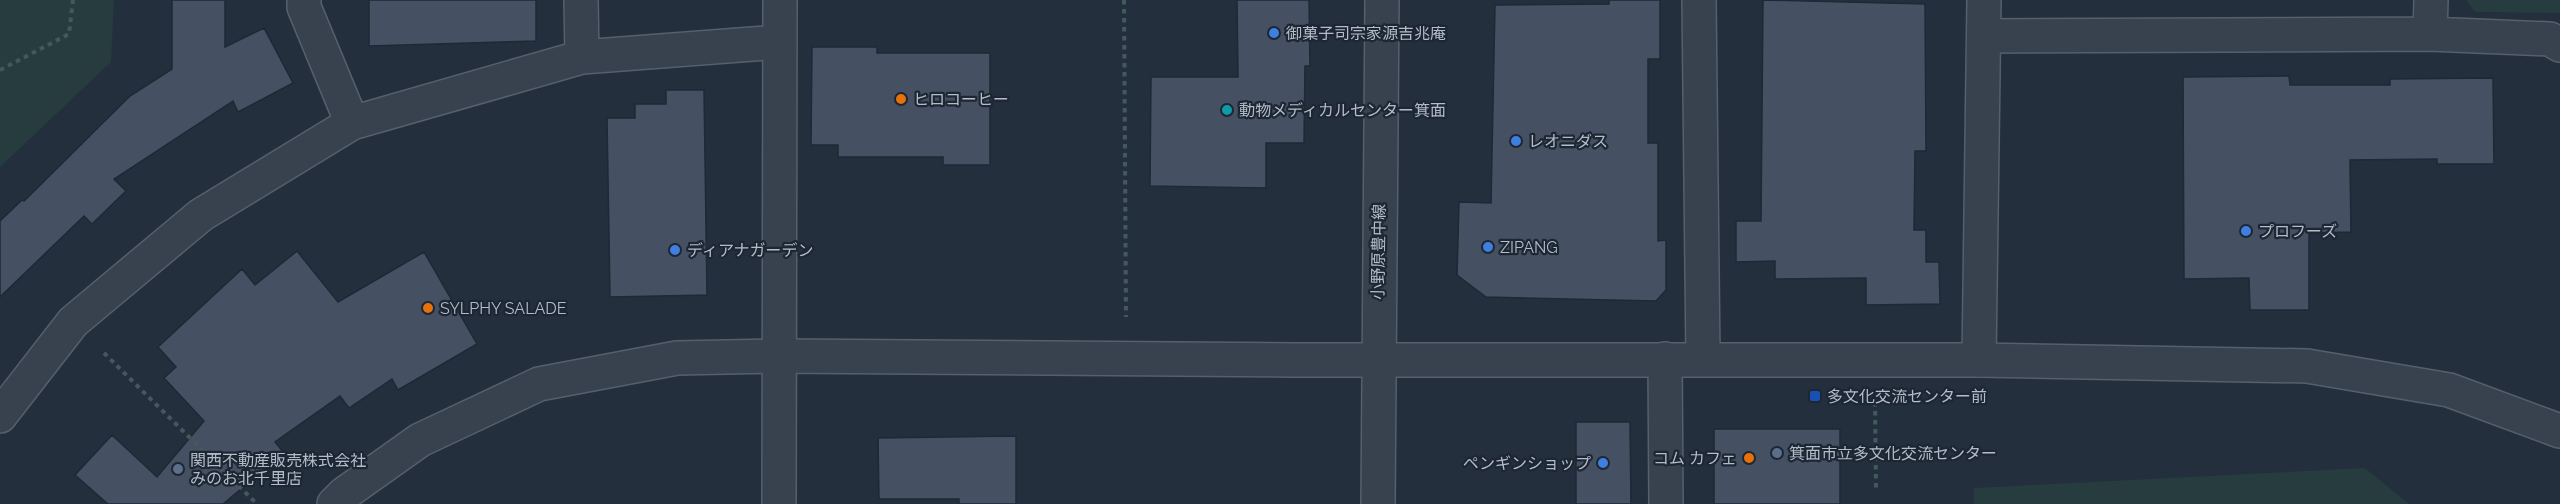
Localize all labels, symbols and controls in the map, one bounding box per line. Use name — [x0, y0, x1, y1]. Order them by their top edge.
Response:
place label: 御菓子司宗家源吉兆庵 — [1286, 24, 1446, 43]
marker: 御菓子司宗家源吉兆庵 — [1267, 26, 1281, 40]
place label: ヒロコーヒー — [913, 90, 1009, 109]
marker: ヒロコーヒー — [894, 92, 908, 106]
place label: 動物メディカルセンター箕面 — [1239, 101, 1446, 120]
marker: 動物メディカルセンター箕面 — [1220, 103, 1234, 117]
place label: レオニダス — [1528, 132, 1608, 151]
marker: レオニダス — [1509, 134, 1523, 148]
street label: 小野原豊中線 — [1368, 204, 1389, 300]
place label: プロフーズ — [2258, 222, 2337, 241]
marker: プロフーズ — [2239, 224, 2253, 238]
place label: ZIPANG — [1500, 238, 1558, 257]
marker: ZIPANG — [1481, 240, 1495, 254]
place label: ディアナガーデン — [687, 241, 814, 260]
marker: ディアナガーデン — [668, 243, 682, 257]
place label: SYLPHY SALADE — [440, 299, 567, 318]
marker: SYLPHY SALADE — [421, 301, 435, 315]
place label: 多文化交流センター前 — [1827, 387, 1987, 406]
marker: 多文化交流センター前 — [1808, 389, 1822, 403]
place label: 箕面市立多文化交流センター — [1789, 444, 1997, 463]
marker: 箕面市立多文化交流センター — [1770, 446, 1784, 460]
place label: コム カフェ — [1653, 449, 1737, 468]
place label: 関西不動産販売株式会社 みのお北千里店 — [190, 451, 366, 488]
marker: コム カフェ — [1742, 451, 1756, 465]
place label: ペンギンショップ — [1463, 454, 1591, 473]
marker: ペンギンショップ — [1596, 456, 1610, 470]
marker: 関西不動産販売株式会社 みのお北千里店 — [171, 462, 185, 476]

